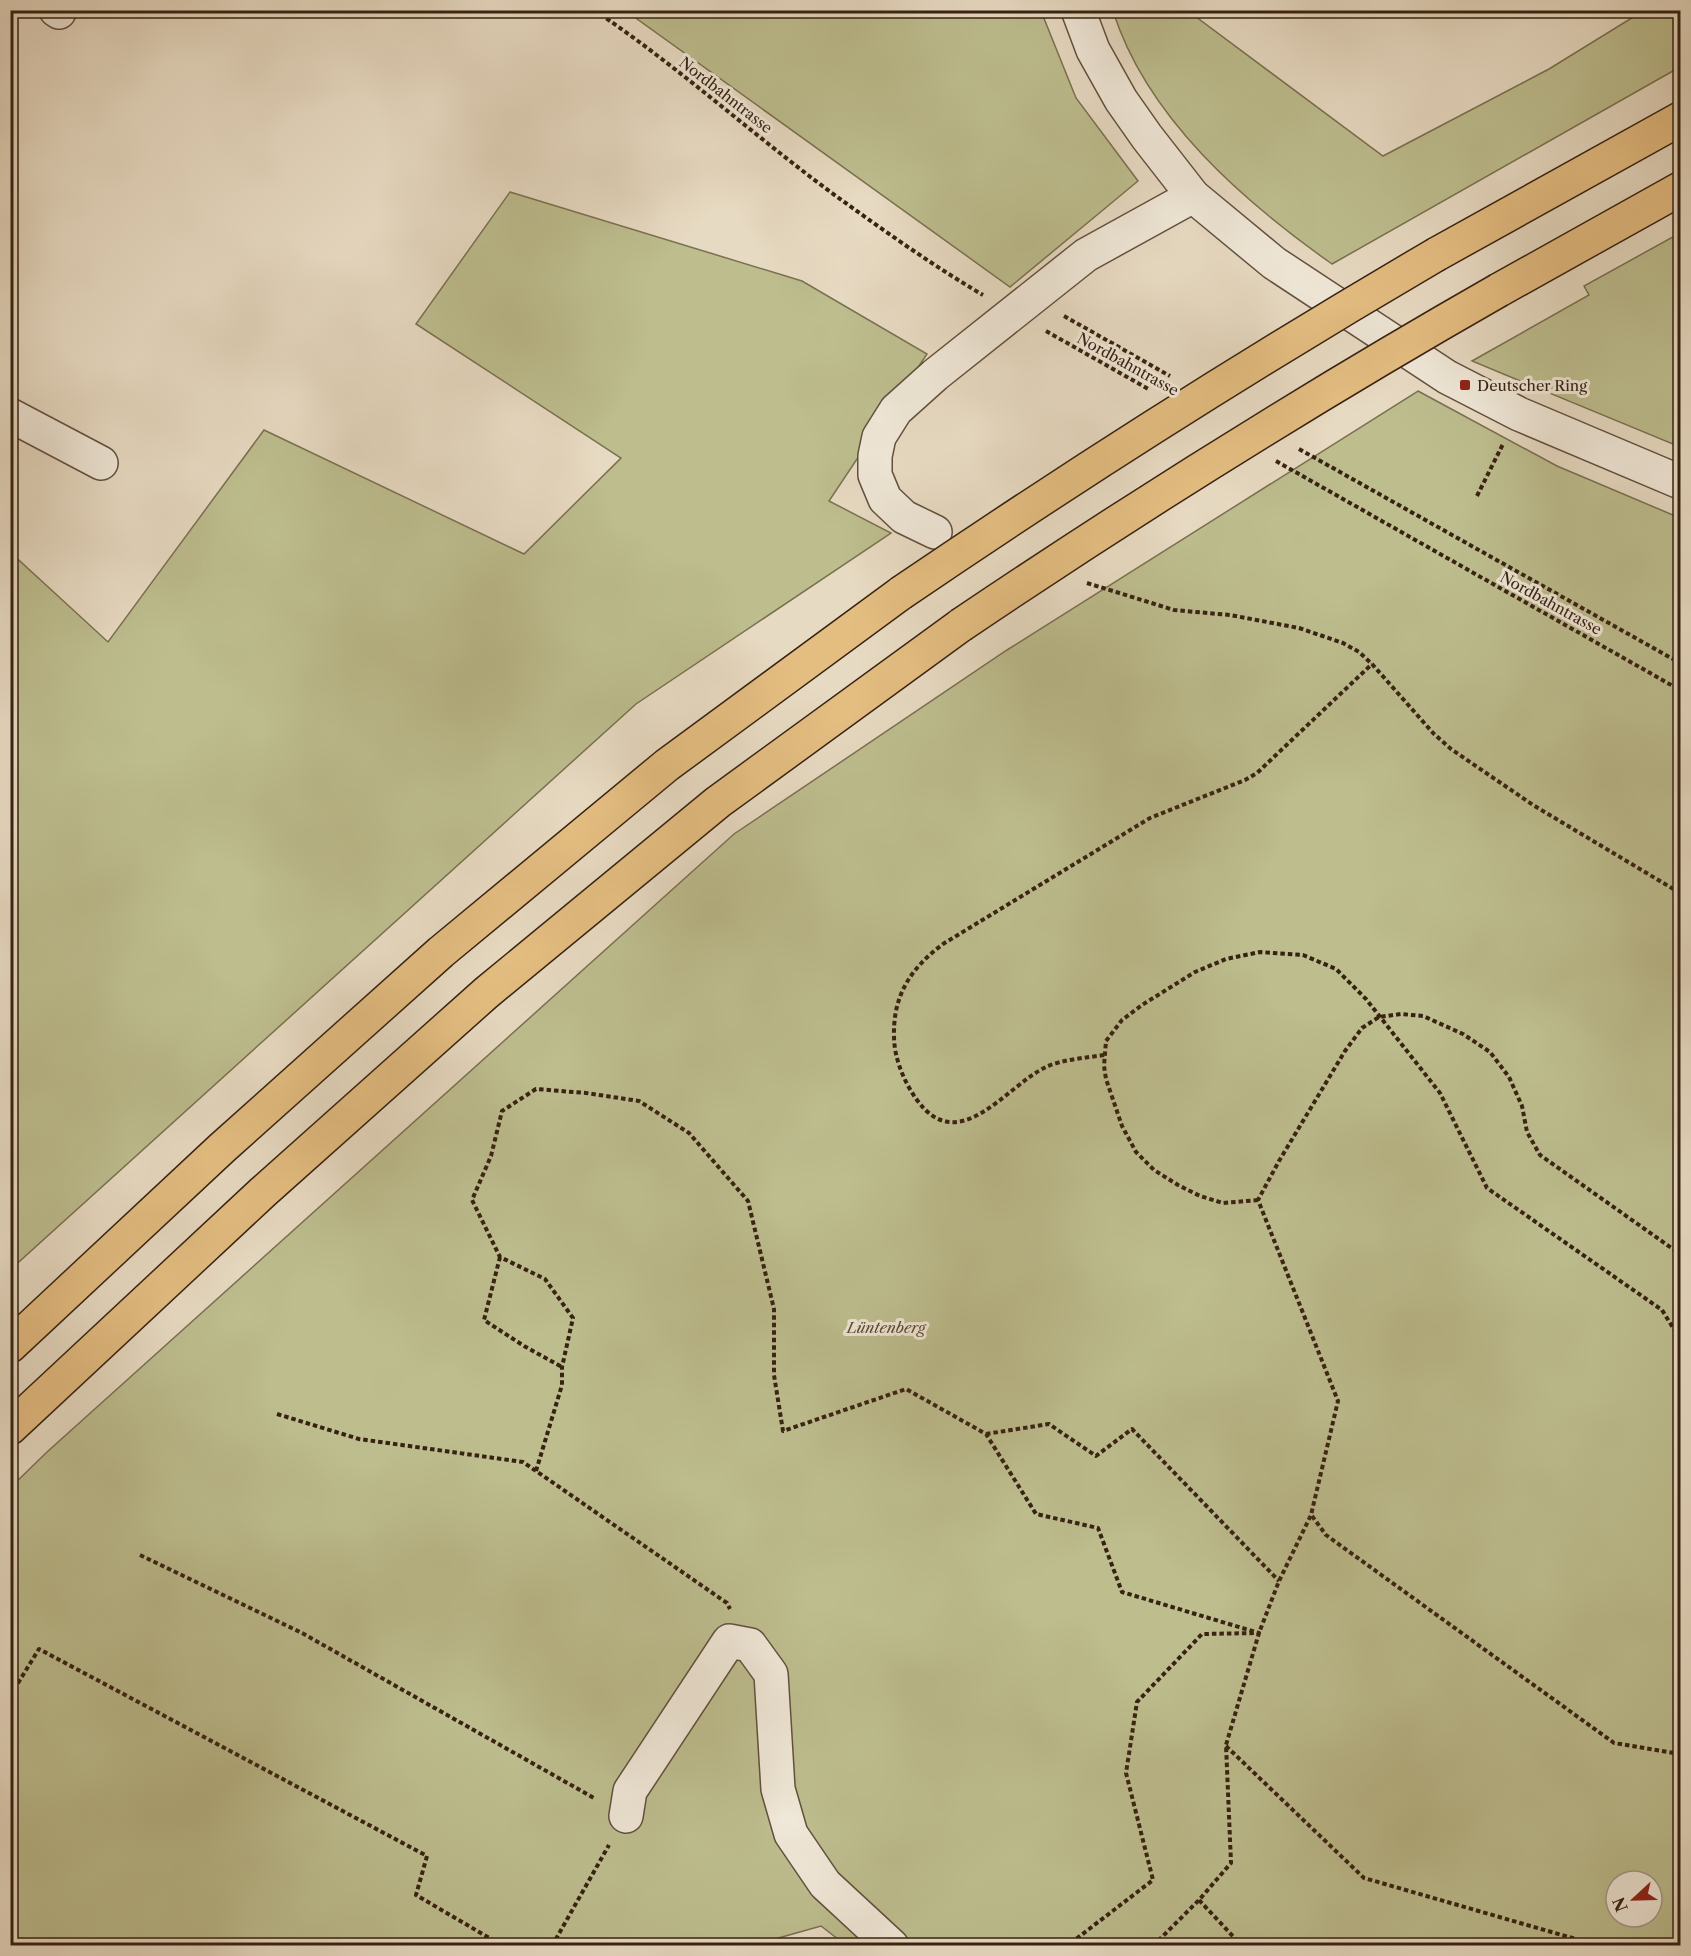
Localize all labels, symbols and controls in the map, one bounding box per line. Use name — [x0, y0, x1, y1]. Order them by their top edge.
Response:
street label: Nordbahntrasse — [676, 53, 776, 137]
street label: Nordbahntrasse — [1074, 328, 1182, 400]
place label: Deutscher Ring — [1477, 376, 1587, 395]
marker: Deutscher Ring — [1458, 378, 1472, 392]
street label: Nordbahntrasse — [1497, 567, 1605, 639]
park label: Lüntenberg — [846, 1318, 927, 1337]
north arrow — [1604, 1869, 1664, 1929]
text: N — [1608, 1894, 1632, 1915]

